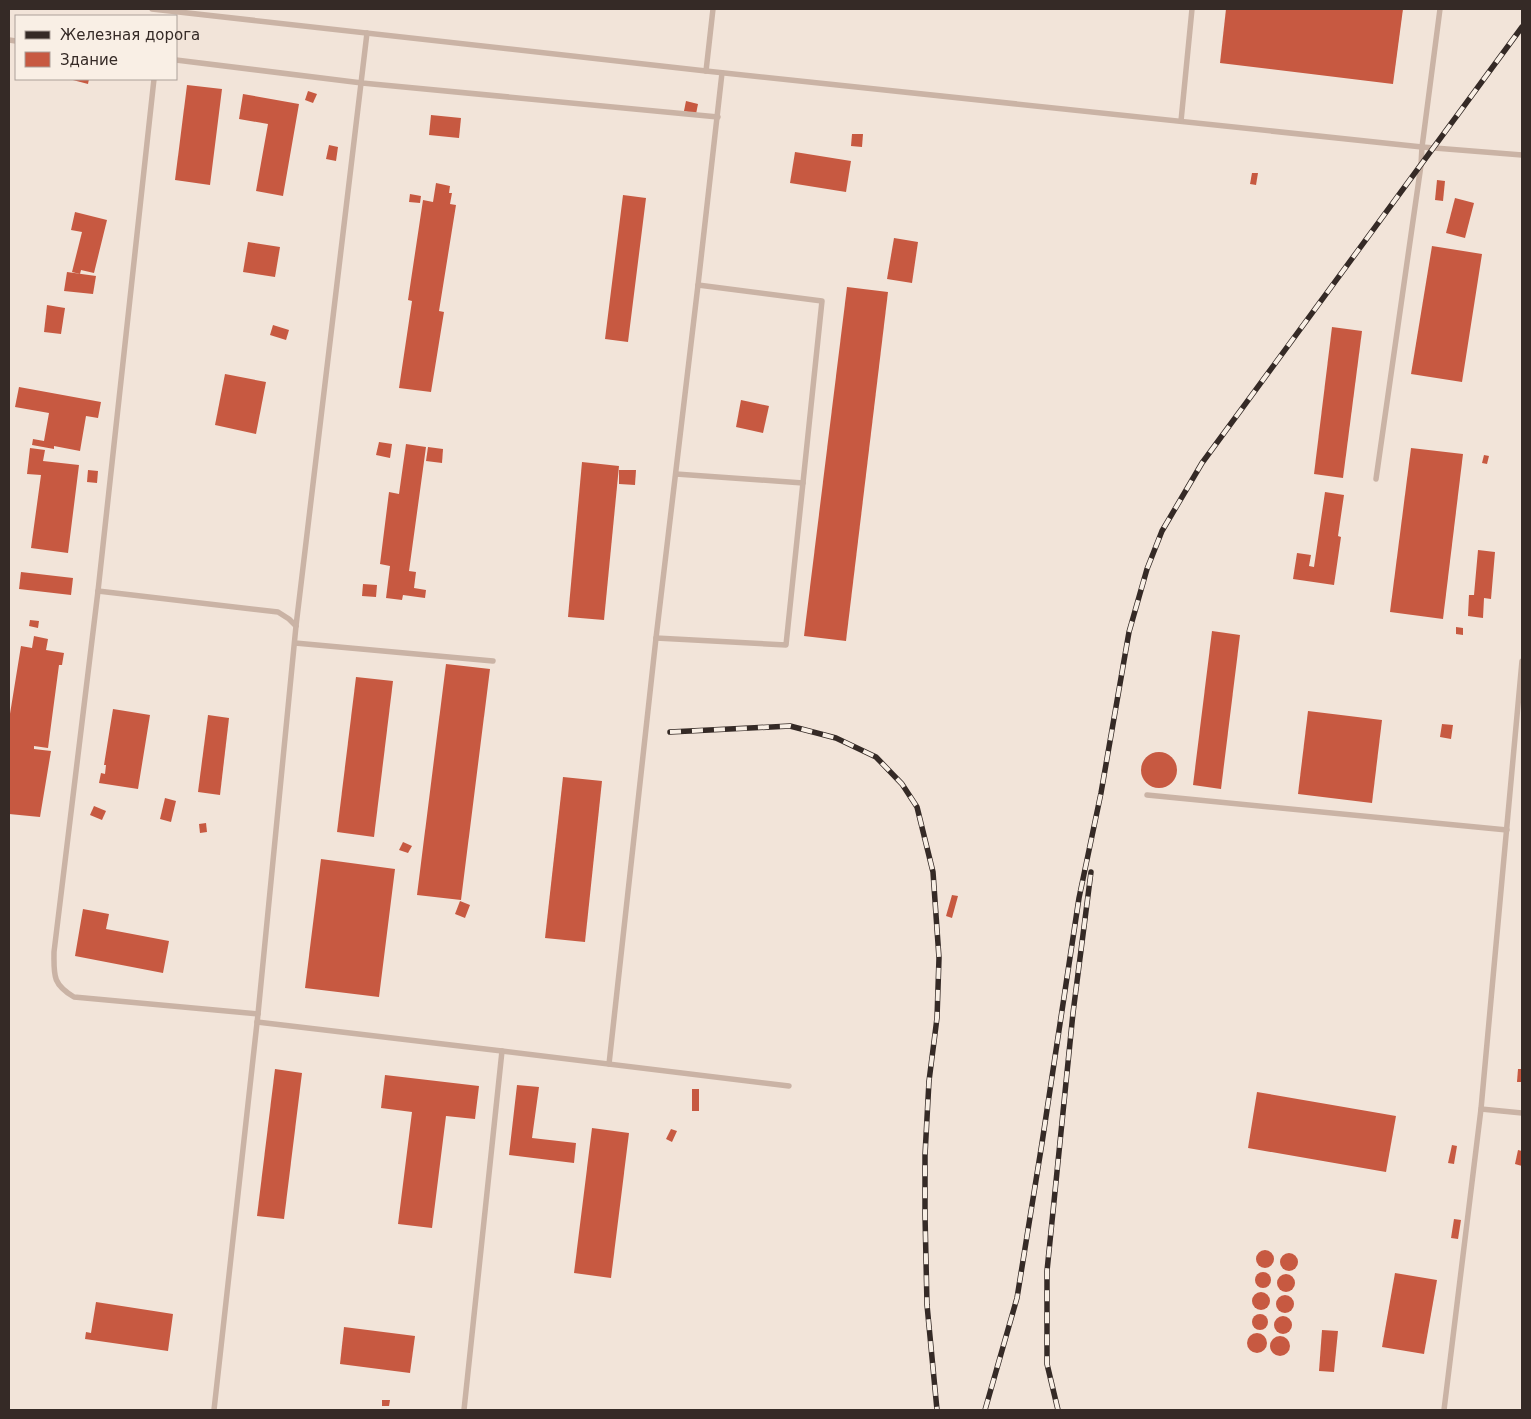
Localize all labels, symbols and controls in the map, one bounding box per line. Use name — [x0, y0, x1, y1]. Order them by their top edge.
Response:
legend — [15, 15, 178, 80]
text: Железная дорога — [60, 26, 200, 44]
text: Здание — [60, 51, 118, 69]

